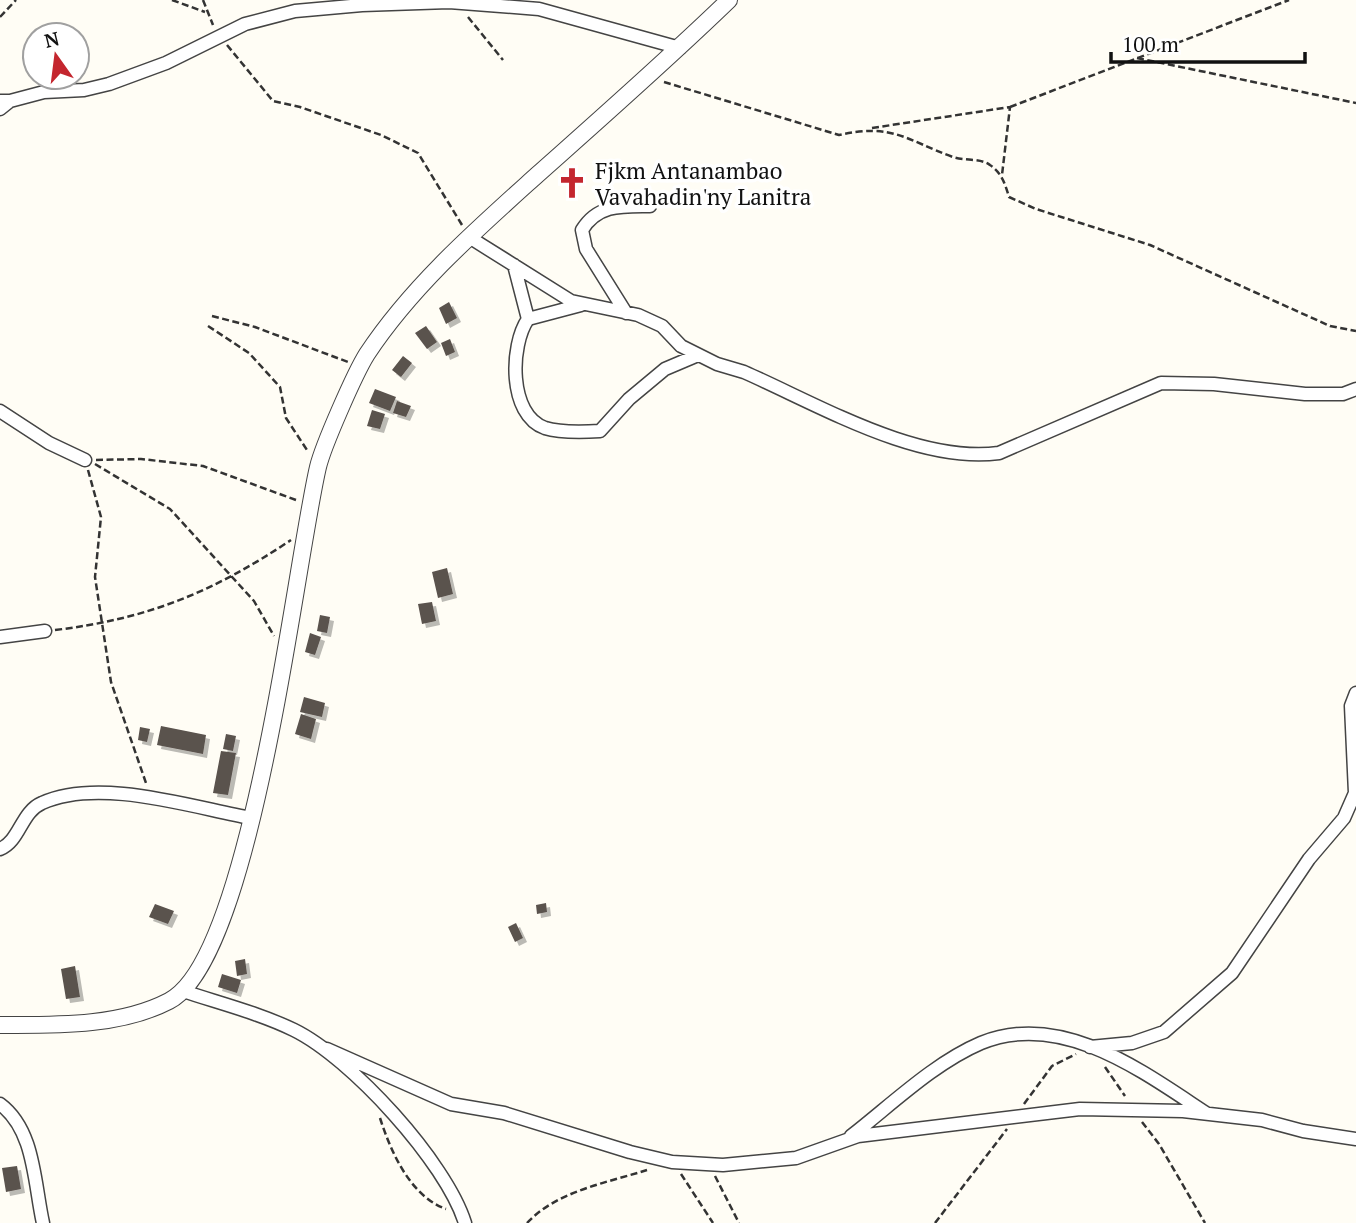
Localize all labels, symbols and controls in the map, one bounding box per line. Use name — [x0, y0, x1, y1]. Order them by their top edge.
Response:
north arrow — [21, 21, 91, 91]
scale bar — [1111, 21, 1305, 65]
text: N — [42, 25, 62, 53]
text: 100 m — [1122, 30, 1179, 58]
place label: Fjkm Antanambao Vavahadin'ny Lanitra — [595, 155, 812, 212]
church icon: Fjkm Antanambao Vavahadin'ny Lanitra — [555, 166, 589, 200]

